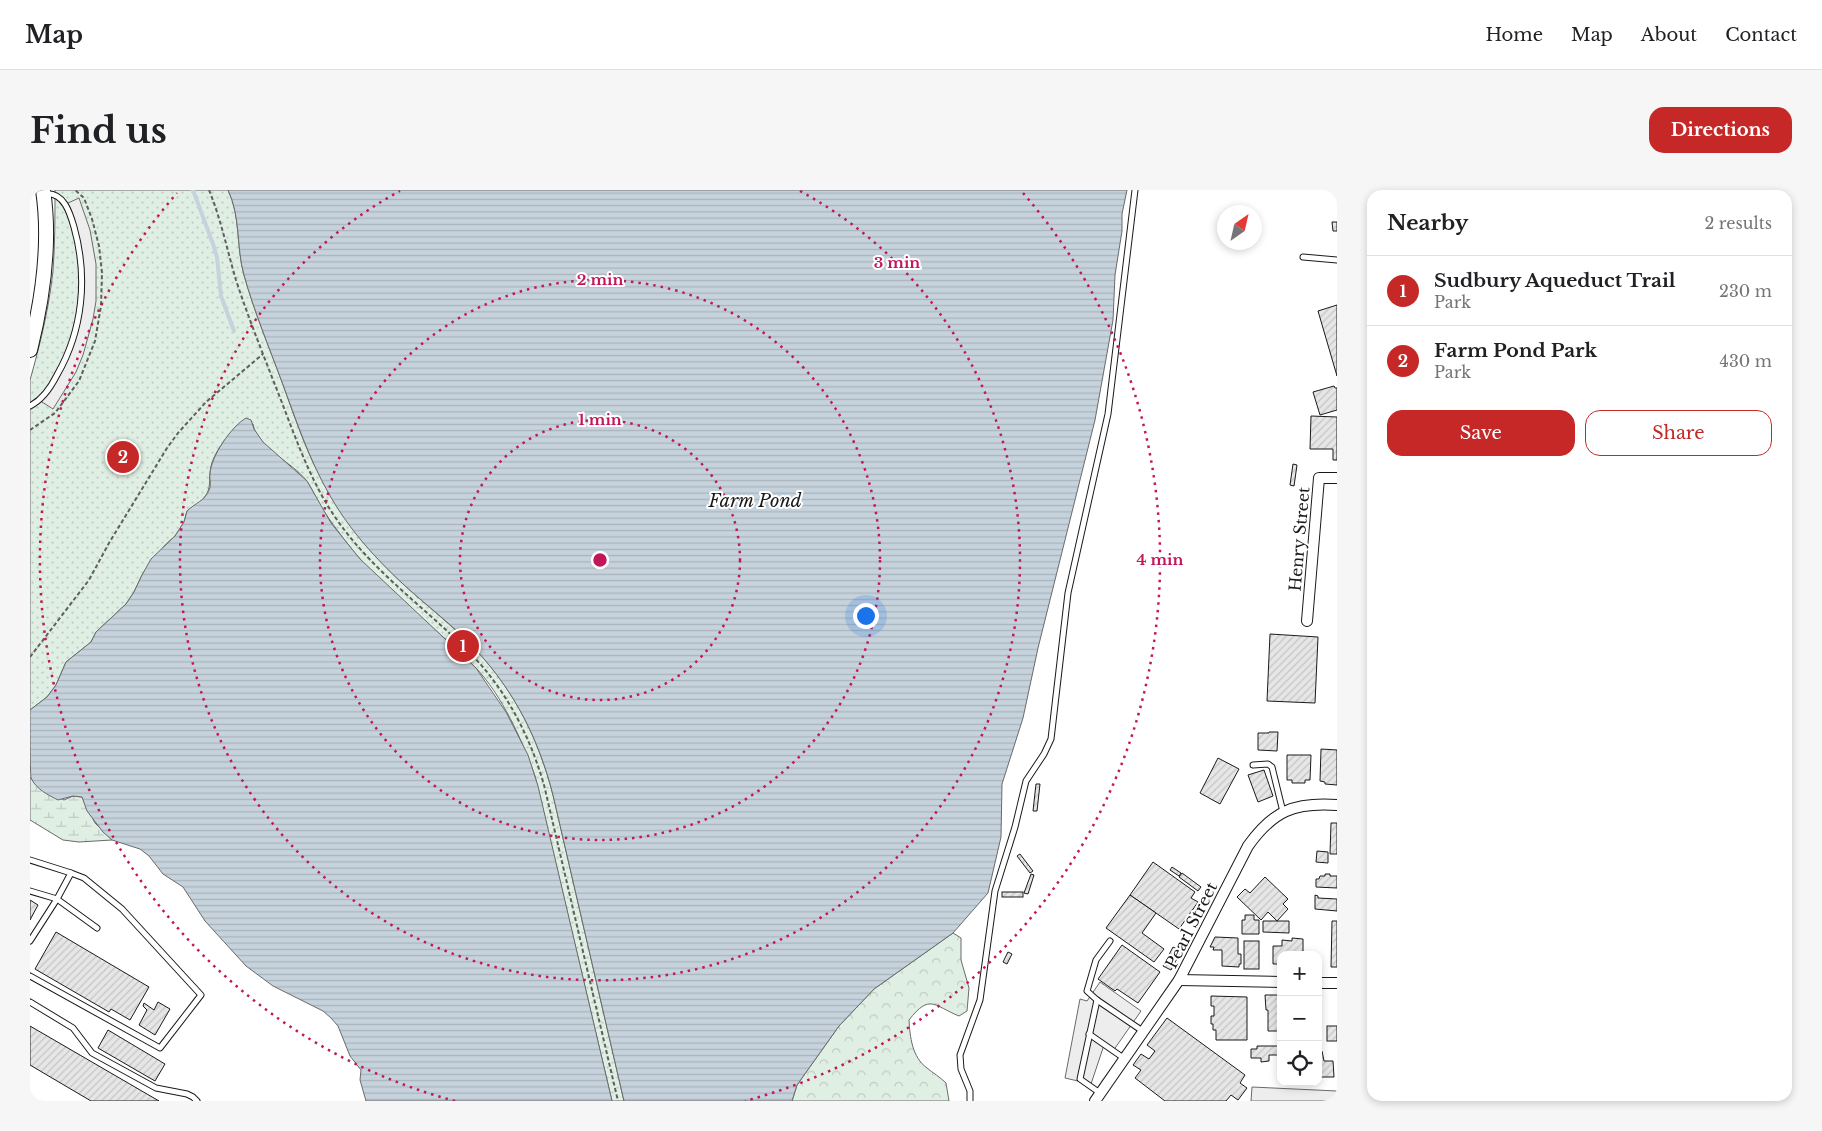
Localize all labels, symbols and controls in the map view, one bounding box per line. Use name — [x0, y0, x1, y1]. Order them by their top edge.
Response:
text: Map — [25, 20, 83, 49]
text: Home — [1485, 24, 1543, 46]
text: Map — [1571, 24, 1613, 46]
text: About — [1641, 24, 1697, 46]
text: Contact — [1725, 24, 1797, 46]
button: Directions — [1649, 107, 1792, 153]
text: Find us — [30, 109, 167, 152]
north arrow — [1217, 205, 1262, 250]
text: Nearby — [1387, 210, 1468, 236]
text: 2 results — [1704, 213, 1772, 233]
text: 3 min — [874, 253, 920, 272]
text: Sudbury Aqueduct Trail — [1434, 269, 1676, 292]
text: 2 min — [577, 270, 623, 289]
text: 1 — [1400, 281, 1406, 301]
text: 230 m — [1719, 281, 1772, 301]
text: Park — [1434, 292, 1471, 312]
text: Farm Pond Park — [1434, 339, 1597, 362]
text: 2 — [1398, 351, 1408, 371]
text: 430 m — [1720, 351, 1772, 371]
text: Park — [1434, 362, 1471, 382]
text: 1 min — [578, 410, 622, 429]
button: Save — [1387, 410, 1575, 456]
button: Share — [1585, 410, 1772, 456]
pin: 2 — [107, 438, 139, 476]
street label: Henry Street — [1284, 486, 1314, 592]
water label: Farm Pond — [707, 490, 802, 512]
text: 4 min — [1137, 550, 1184, 569]
centre of rings — [591, 551, 609, 569]
your location — [853, 603, 879, 629]
pin: 1 — [447, 627, 479, 665]
street label: Pearl Street — [1161, 879, 1221, 971]
map controls — [1277, 951, 1322, 1086]
button: + — [1277, 951, 1322, 996]
button: − — [1277, 996, 1322, 1041]
button: locate — [1277, 1041, 1322, 1086]

